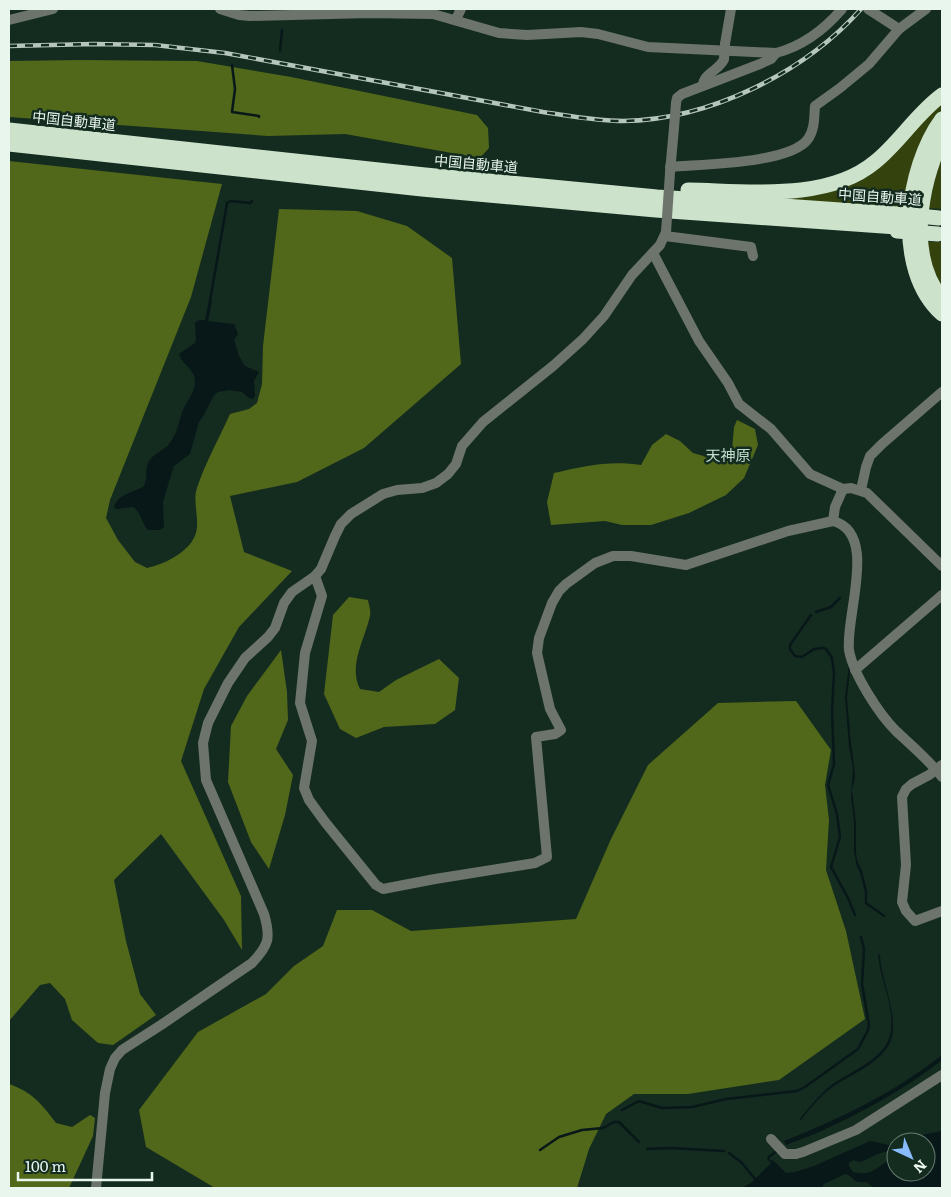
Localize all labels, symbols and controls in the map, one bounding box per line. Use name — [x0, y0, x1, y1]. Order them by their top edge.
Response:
street label: 中国自動車道 — [31, 106, 117, 134]
street label: 中国自動車道 — [433, 149, 519, 177]
street label: 中国自動車道 — [837, 183, 923, 209]
district label: 天神原 — [705, 443, 751, 466]
north arrow — [886, 1132, 936, 1182]
scale bar — [18, 1150, 151, 1182]
text: 100 m — [25, 1154, 66, 1177]
text: N — [909, 1156, 932, 1179]

